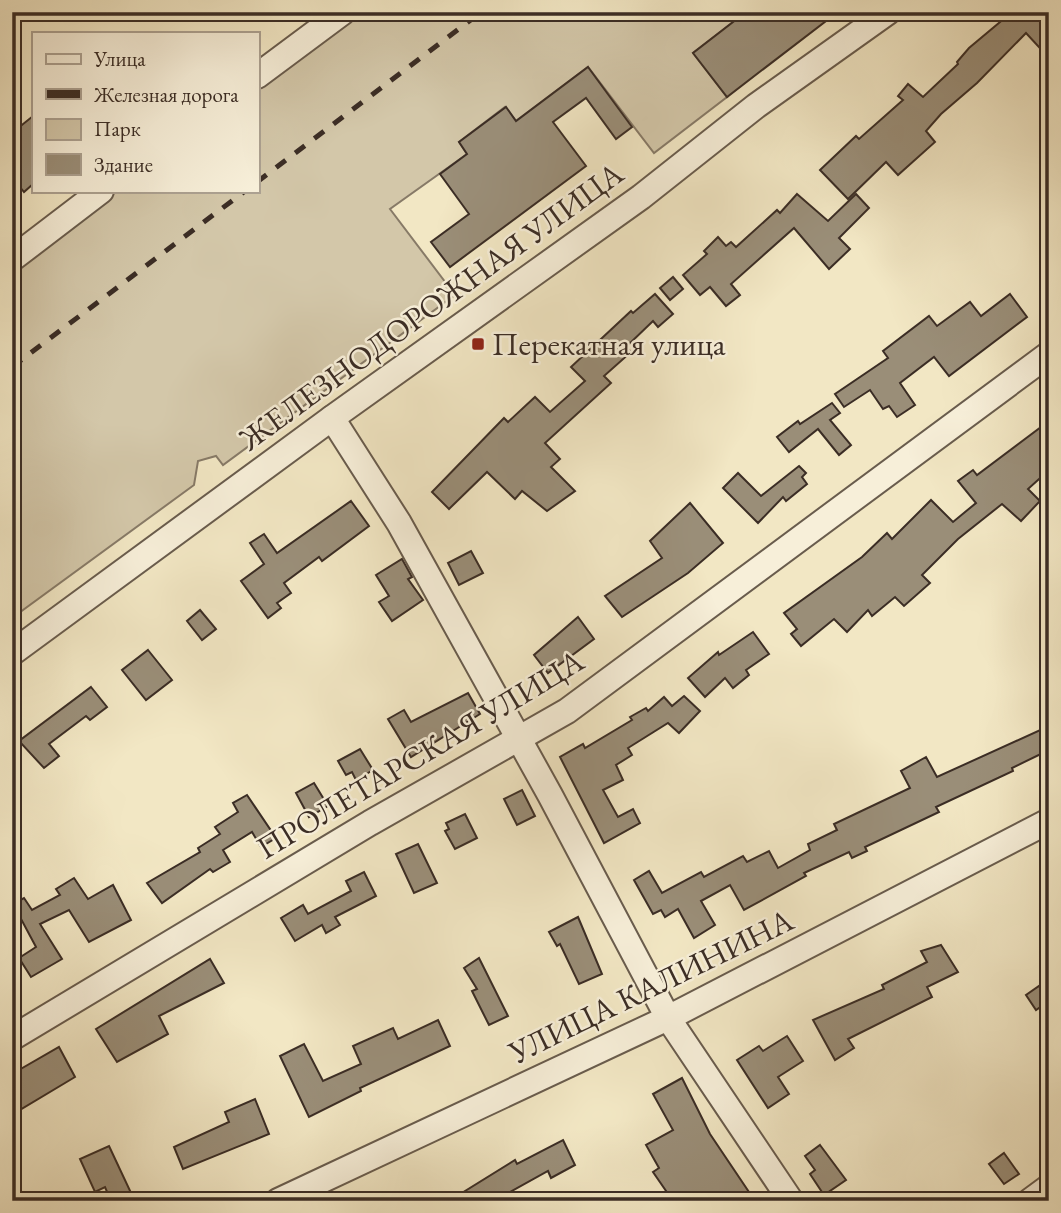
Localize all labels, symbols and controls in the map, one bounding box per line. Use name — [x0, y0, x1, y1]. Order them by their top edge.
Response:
legend — [32, 32, 259, 192]
text: Улица — [93, 45, 146, 72]
text: Железная дорога — [93, 81, 239, 108]
text: Парк — [94, 115, 141, 142]
text: Здание — [94, 151, 153, 178]
street label: ЖЕЛЕЗНОДОРОЖНАЯ УЛИЦА — [230, 152, 632, 460]
place label: Перекатная улица — [492, 323, 726, 365]
marker: Перекатная улица — [470, 336, 486, 352]
street label: ПРОЛЕТАРСКАЯ УЛИЦА — [249, 639, 592, 868]
street label: УЛИЦА КАЛИНИНА — [501, 898, 801, 1074]

